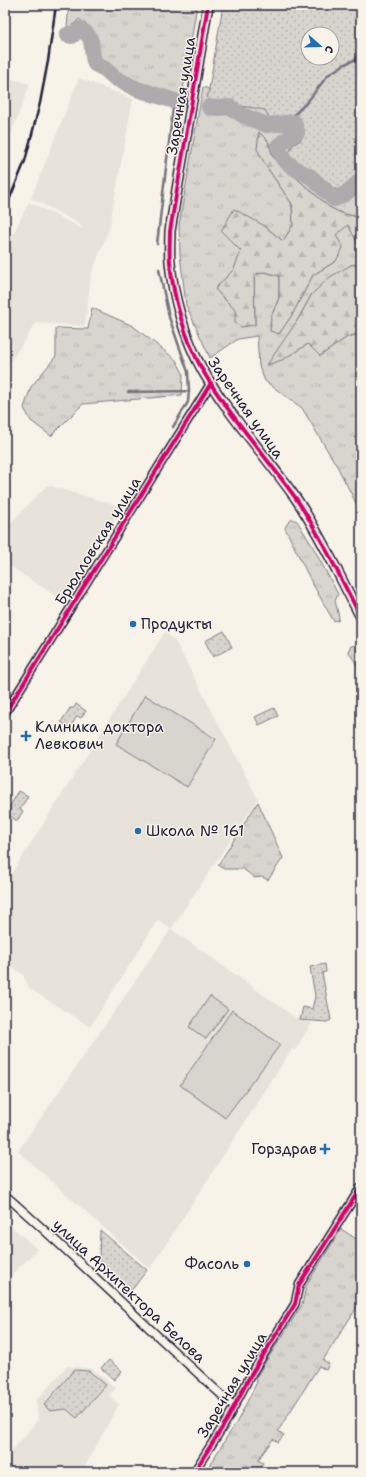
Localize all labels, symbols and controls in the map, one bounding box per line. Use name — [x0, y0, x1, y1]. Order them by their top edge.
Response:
north arrow — [300, 26, 340, 66]
street label: Заречная улица — [162, 35, 200, 157]
text: С — [321, 44, 337, 55]
street label: Заречная улица — [203, 353, 289, 463]
street label: Брюлловская улица — [50, 473, 146, 609]
place label: Продукты — [141, 614, 212, 634]
marker: Продукты — [128, 619, 138, 629]
place label: Клиника доктора Левкович — [35, 717, 164, 754]
marker: Клиника доктора Левкович — [20, 730, 32, 742]
place label: Школа № 161 — [146, 821, 244, 841]
marker: Школа № 161 — [133, 826, 143, 836]
place label: Горздрав — [251, 1139, 317, 1159]
marker: Горздрав — [320, 1144, 330, 1154]
street label: улица Архитектора Белова — [48, 1215, 210, 1368]
place label: Фасоль — [185, 1254, 239, 1274]
marker: Фасоль — [242, 1259, 252, 1269]
street label: Заречная улица — [193, 1328, 272, 1441]

